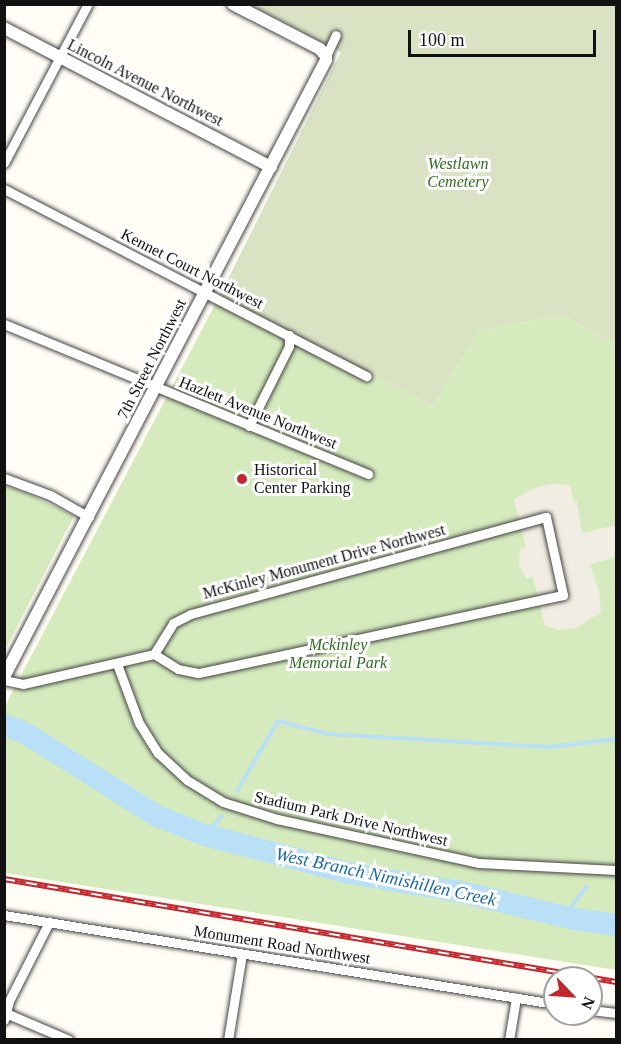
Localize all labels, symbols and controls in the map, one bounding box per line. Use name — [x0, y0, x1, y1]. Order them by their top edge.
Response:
scale bar — [411, 18, 598, 56]
text: 100 m — [419, 30, 465, 50]
street label: Lincoln Avenue Northwest — [64, 35, 226, 131]
park label: Westlawn Cemetery — [427, 154, 489, 192]
street label: Kennet Court Northwest — [118, 225, 266, 313]
street label: 7th Street Northwest — [113, 296, 191, 422]
street label: Hazlett Avenue Northwest — [176, 372, 340, 454]
place label: Historical Center Parking — [254, 460, 350, 498]
marker: Historical Center Parking — [235, 472, 249, 486]
street label: McKinley Monument Drive Northwest — [201, 520, 447, 604]
park label: Mckinley Memorial Park — [289, 635, 387, 673]
street label: Stadium Park Drive Northwest — [252, 787, 450, 851]
water label: West Branch Nimishillen Creek — [274, 843, 498, 911]
street label: Monument Road Northwest — [192, 922, 372, 968]
north arrow — [543, 966, 603, 1026]
text: N — [578, 994, 598, 1012]

